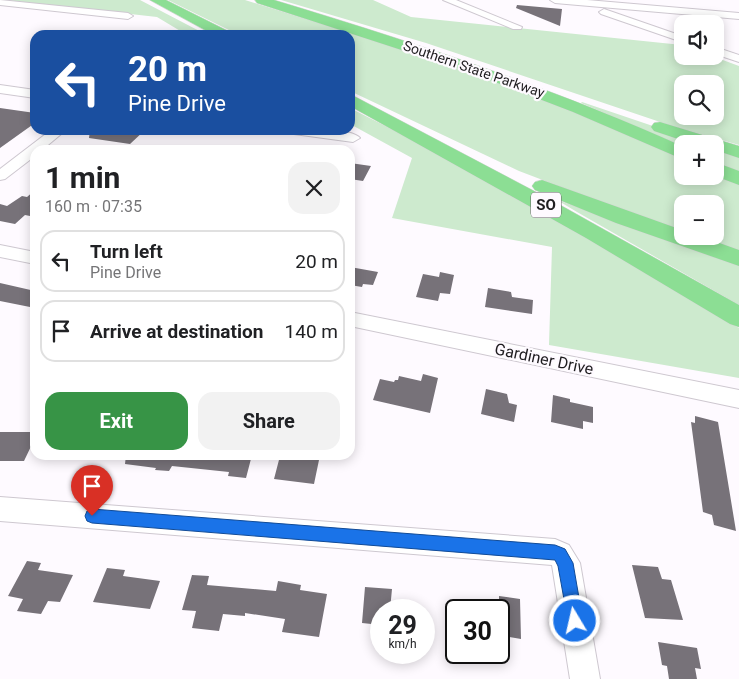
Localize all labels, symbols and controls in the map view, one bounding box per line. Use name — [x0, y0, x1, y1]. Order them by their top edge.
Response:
map controls — [674, 15, 724, 245]
button: sound — [674, 15, 724, 65]
street label: Southern State Parkway — [401, 37, 547, 101]
text: 20 m — [128, 49, 207, 90]
icon: left — [45, 50, 110, 115]
button: search — [674, 75, 724, 125]
text: Pine Drive — [128, 91, 226, 116]
button: + — [674, 135, 724, 185]
text: 1 min — [45, 160, 120, 195]
button: close — [288, 162, 340, 214]
road number: SO — [531, 192, 561, 218]
button: − — [674, 195, 724, 245]
text: 160 m · 07:35 — [45, 197, 142, 216]
text: Turn left — [90, 240, 163, 263]
icon: left — [47, 247, 75, 275]
text: 20 m — [295, 250, 338, 273]
text: Pine Drive — [90, 263, 161, 282]
icon: arrive — [47, 317, 75, 345]
text: Arrive at destination — [90, 320, 263, 343]
text: 140 m — [285, 320, 338, 343]
street label: Gardiner Drive — [493, 339, 595, 379]
button: Exit — [45, 392, 188, 450]
button: Share — [198, 392, 340, 450]
pin — [71, 465, 113, 516]
icon: arrive — [78, 472, 106, 500]
position arrow — [548, 594, 600, 646]
speed limit sign: 30 — [445, 599, 510, 664]
text: 29 — [388, 611, 417, 640]
text: km/h — [388, 637, 417, 651]

